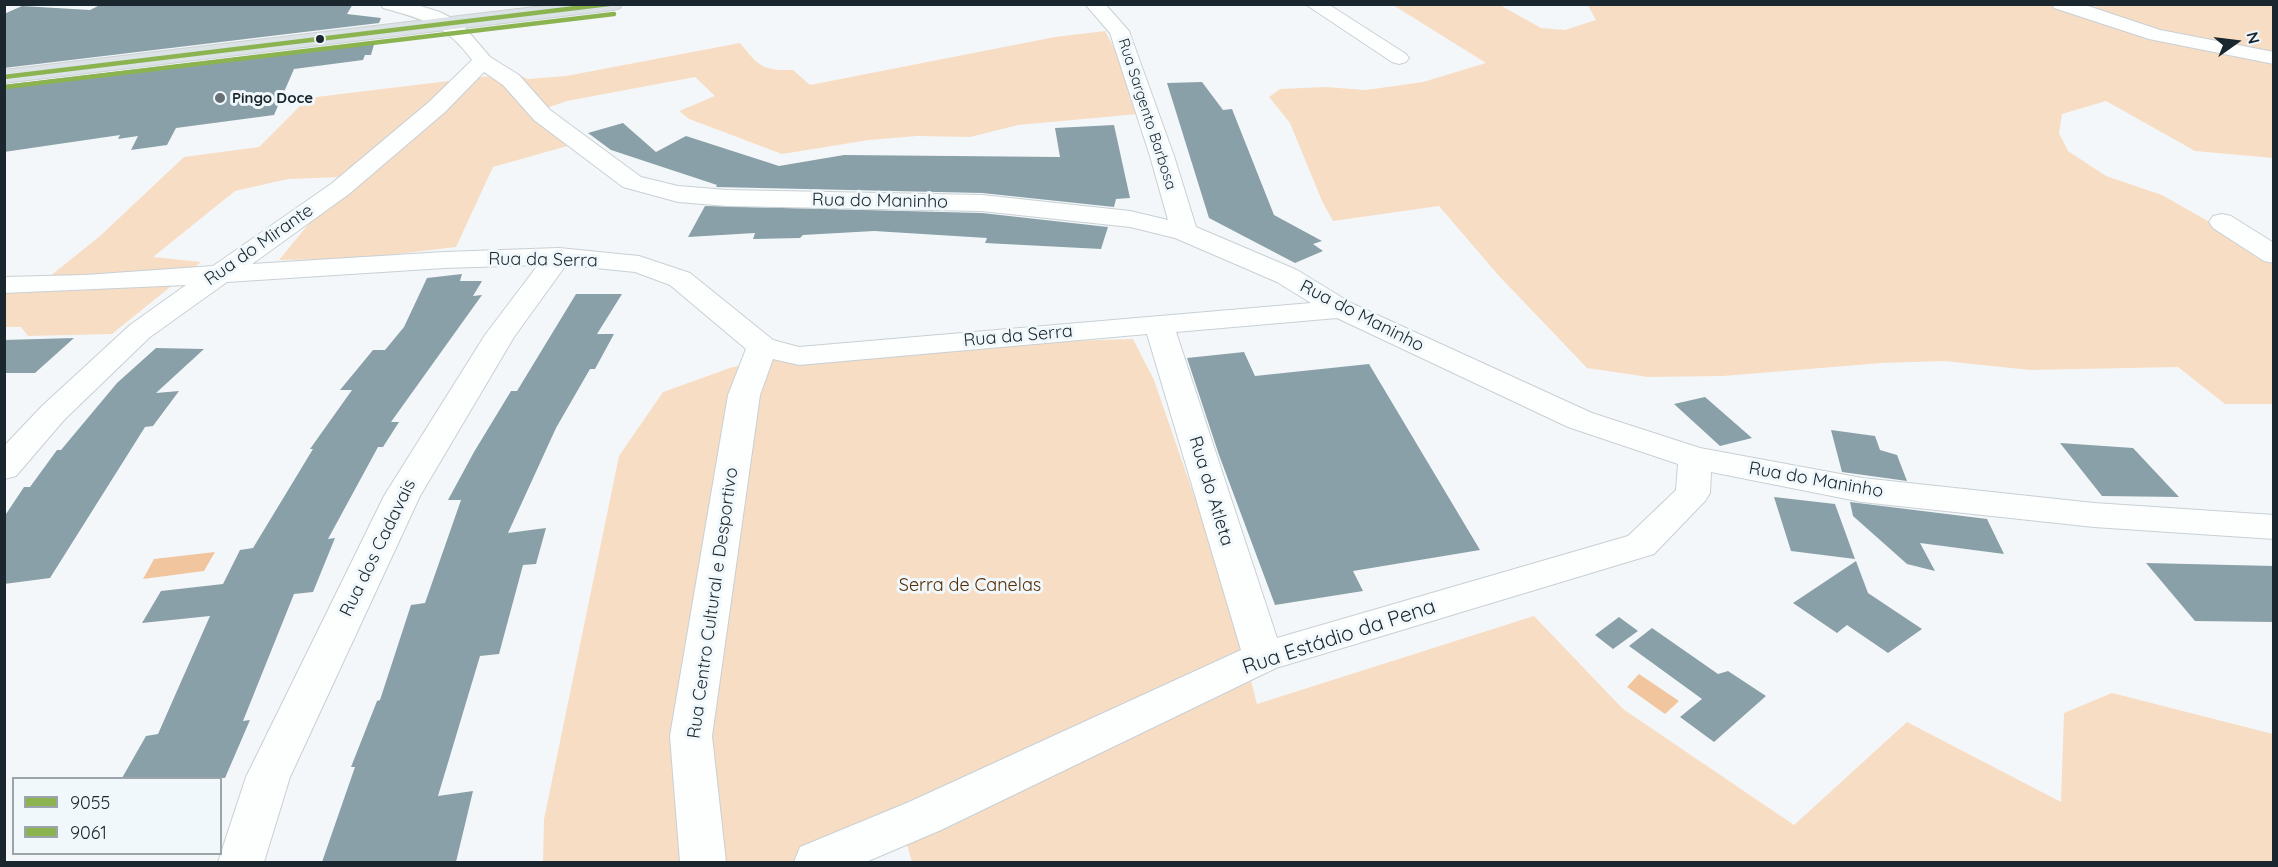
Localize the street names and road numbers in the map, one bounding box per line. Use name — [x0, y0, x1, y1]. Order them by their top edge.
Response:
street label: Rua Sargento Barbosa — [1114, 36, 1180, 192]
street label: Rua do Maninho — [812, 189, 948, 213]
street label: Rua do Mirante — [201, 200, 317, 290]
street label: Rua da Serra — [488, 248, 598, 272]
street label: Rua do Maninho — [1296, 275, 1428, 357]
street label: Rua da Serra — [963, 320, 1073, 352]
street label: Rua do Atleta — [1184, 434, 1238, 548]
street label: Rua do Maninho — [1747, 458, 1885, 502]
street label: Rua Centro Cultural e Desportivo — [683, 466, 743, 740]
street label: Rua dos Cadavais — [335, 476, 421, 620]
street label: Rua Estádio da Pena — [1239, 594, 1439, 680]

